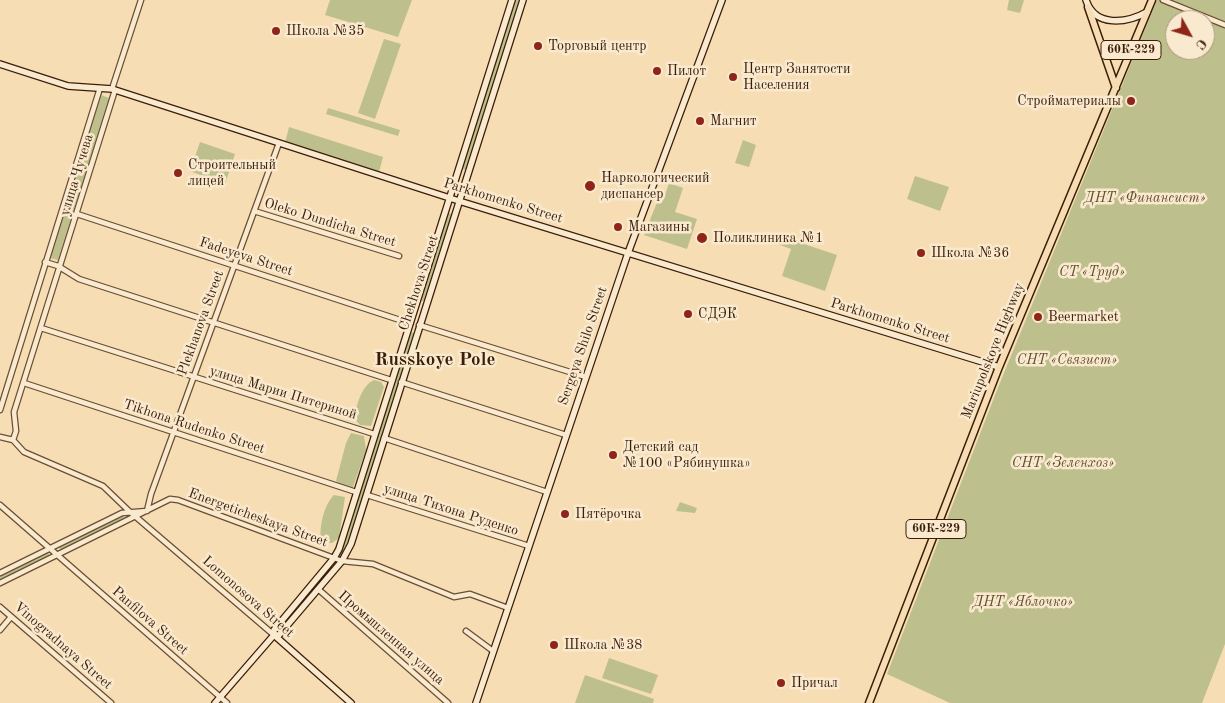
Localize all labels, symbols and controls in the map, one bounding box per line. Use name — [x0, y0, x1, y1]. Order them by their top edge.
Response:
north arrow — [1165, 10, 1215, 60]
place label: Школа №35 — [286, 23, 364, 39]
marker: Школа №35 — [270, 25, 282, 37]
text: С — [1193, 36, 1209, 52]
place label: Торговый центр — [548, 38, 647, 54]
marker: Торговый центр — [532, 40, 544, 52]
road number: 60К-229 — [1101, 40, 1161, 60]
place label: Центр Занятости Населения — [743, 61, 850, 94]
place label: Пилот — [667, 63, 706, 79]
marker: Пилот — [651, 65, 663, 77]
marker: Центр Занятости Населения — [727, 71, 739, 83]
place label: Стройматериалы — [1017, 93, 1121, 109]
marker: Стройматериалы — [1125, 95, 1137, 107]
place label: Магнит — [710, 113, 757, 129]
marker: Магнит — [694, 115, 706, 127]
street label: улица Чучева — [57, 132, 97, 218]
place label: Строительный лицей — [188, 157, 276, 190]
marker: Строительный лицей — [172, 167, 184, 179]
place label: Наркологический диспансер — [601, 170, 709, 202]
street label: Parkhomenko Street — [441, 175, 565, 227]
marker: Наркологический диспансер — [583, 179, 597, 193]
park label: ДНТ «Финансист» — [1084, 190, 1206, 206]
street label: Oleko Dundicha Street — [262, 195, 398, 251]
place label: Магазины — [628, 219, 690, 235]
marker: Магазины — [612, 221, 624, 233]
place label: Поликлиника №1 — [713, 230, 823, 246]
marker: Поликлиника №1 — [695, 231, 709, 245]
street label: Chekhova Street — [396, 233, 442, 333]
street label: Fadeyeva Street — [197, 234, 295, 280]
place label: Школа №36 — [931, 245, 1009, 261]
marker: Школа №36 — [915, 247, 927, 259]
park label: СТ «Труд» — [1059, 264, 1125, 280]
street label: Plekhanova Street — [174, 268, 228, 378]
street label: Mariupolskoye Highway — [958, 280, 1028, 422]
street label: Sergeya Shilo Street — [555, 284, 611, 408]
street label: Parkhomenko Street — [828, 295, 952, 347]
place label: СДЭК — [698, 306, 737, 322]
marker: СДЭК — [682, 308, 694, 320]
place label: Beermarket — [1048, 309, 1119, 325]
marker: Beermarket — [1032, 311, 1044, 323]
district label: Russkoye Pole — [375, 349, 495, 371]
park label: СНТ «Связист» — [1017, 352, 1117, 368]
street label: улица Марии Питериной — [207, 363, 359, 423]
street label: Tikhona Rudenko Street — [121, 396, 267, 458]
place label: Детский сад №100 «Рябинушка» — [623, 439, 751, 472]
marker: Детский сад №100 «Рябинушка» — [607, 449, 619, 461]
park label: СНТ «Зеленхоз» — [1012, 455, 1114, 471]
street label: улица Тихона Руденко — [381, 480, 521, 540]
street label: Energeticheskaya Street — [186, 485, 330, 551]
place label: Пятёрочка — [575, 506, 641, 522]
marker: Пятёрочка — [559, 508, 571, 520]
road number: 60К-229 — [906, 520, 966, 538]
street label: Lomonosova Street — [199, 553, 297, 641]
street label: Panfilova Street — [108, 583, 192, 659]
street label: Промышленная улица — [334, 587, 448, 689]
park label: ДНТ «Яблочко» — [973, 594, 1073, 610]
street label: Vinogradnaya Street — [10, 599, 116, 693]
place label: Школа №38 — [564, 637, 642, 653]
marker: Школа №38 — [548, 639, 560, 651]
place label: Причал — [791, 675, 838, 691]
marker: Причал — [775, 677, 787, 689]

